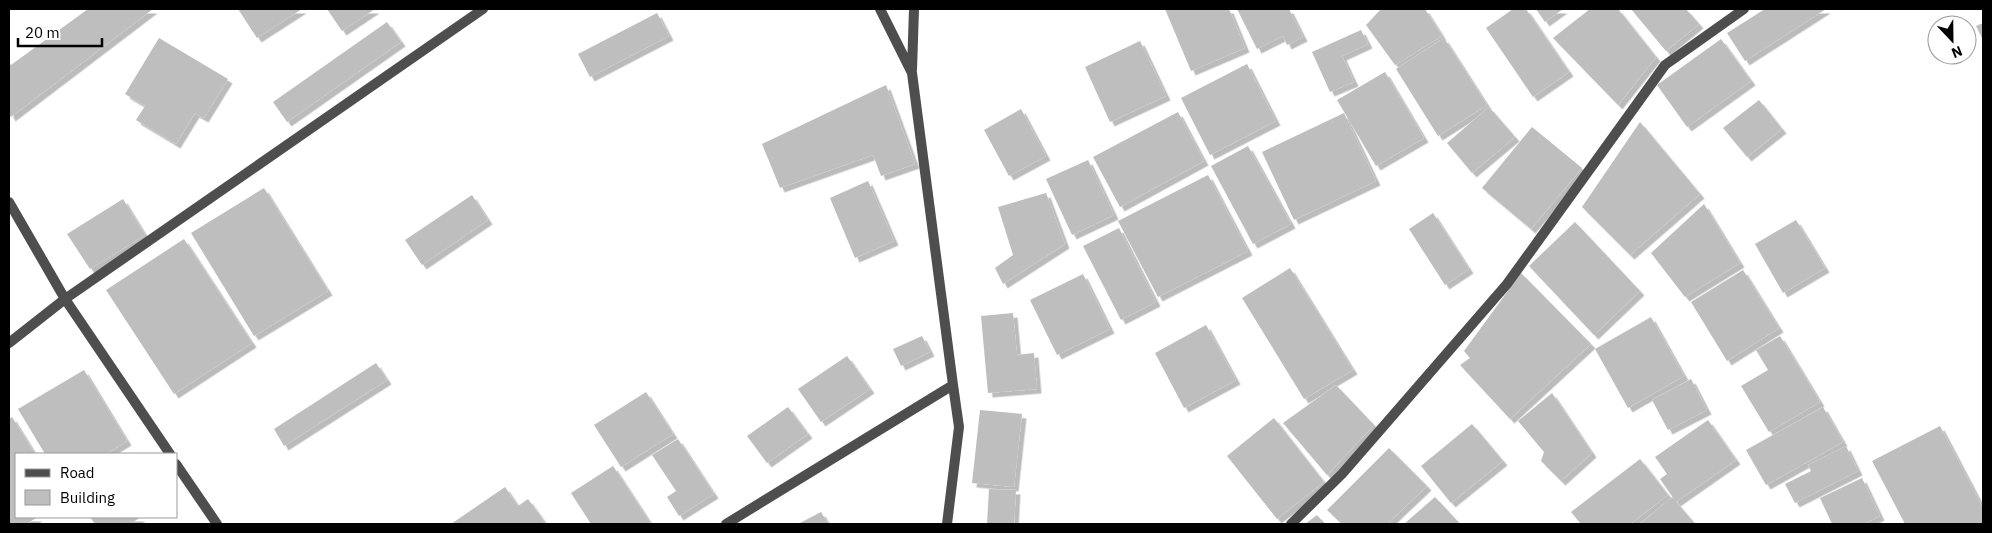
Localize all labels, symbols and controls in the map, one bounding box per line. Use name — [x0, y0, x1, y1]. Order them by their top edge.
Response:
scale bar — [18, 15, 101, 47]
north arrow — [1927, 15, 1977, 65]
text: 20 m — [25, 23, 60, 42]
text: N — [1949, 42, 1965, 62]
legend — [15, 453, 178, 518]
text: Road — [60, 463, 95, 482]
text: Building — [60, 488, 115, 507]

